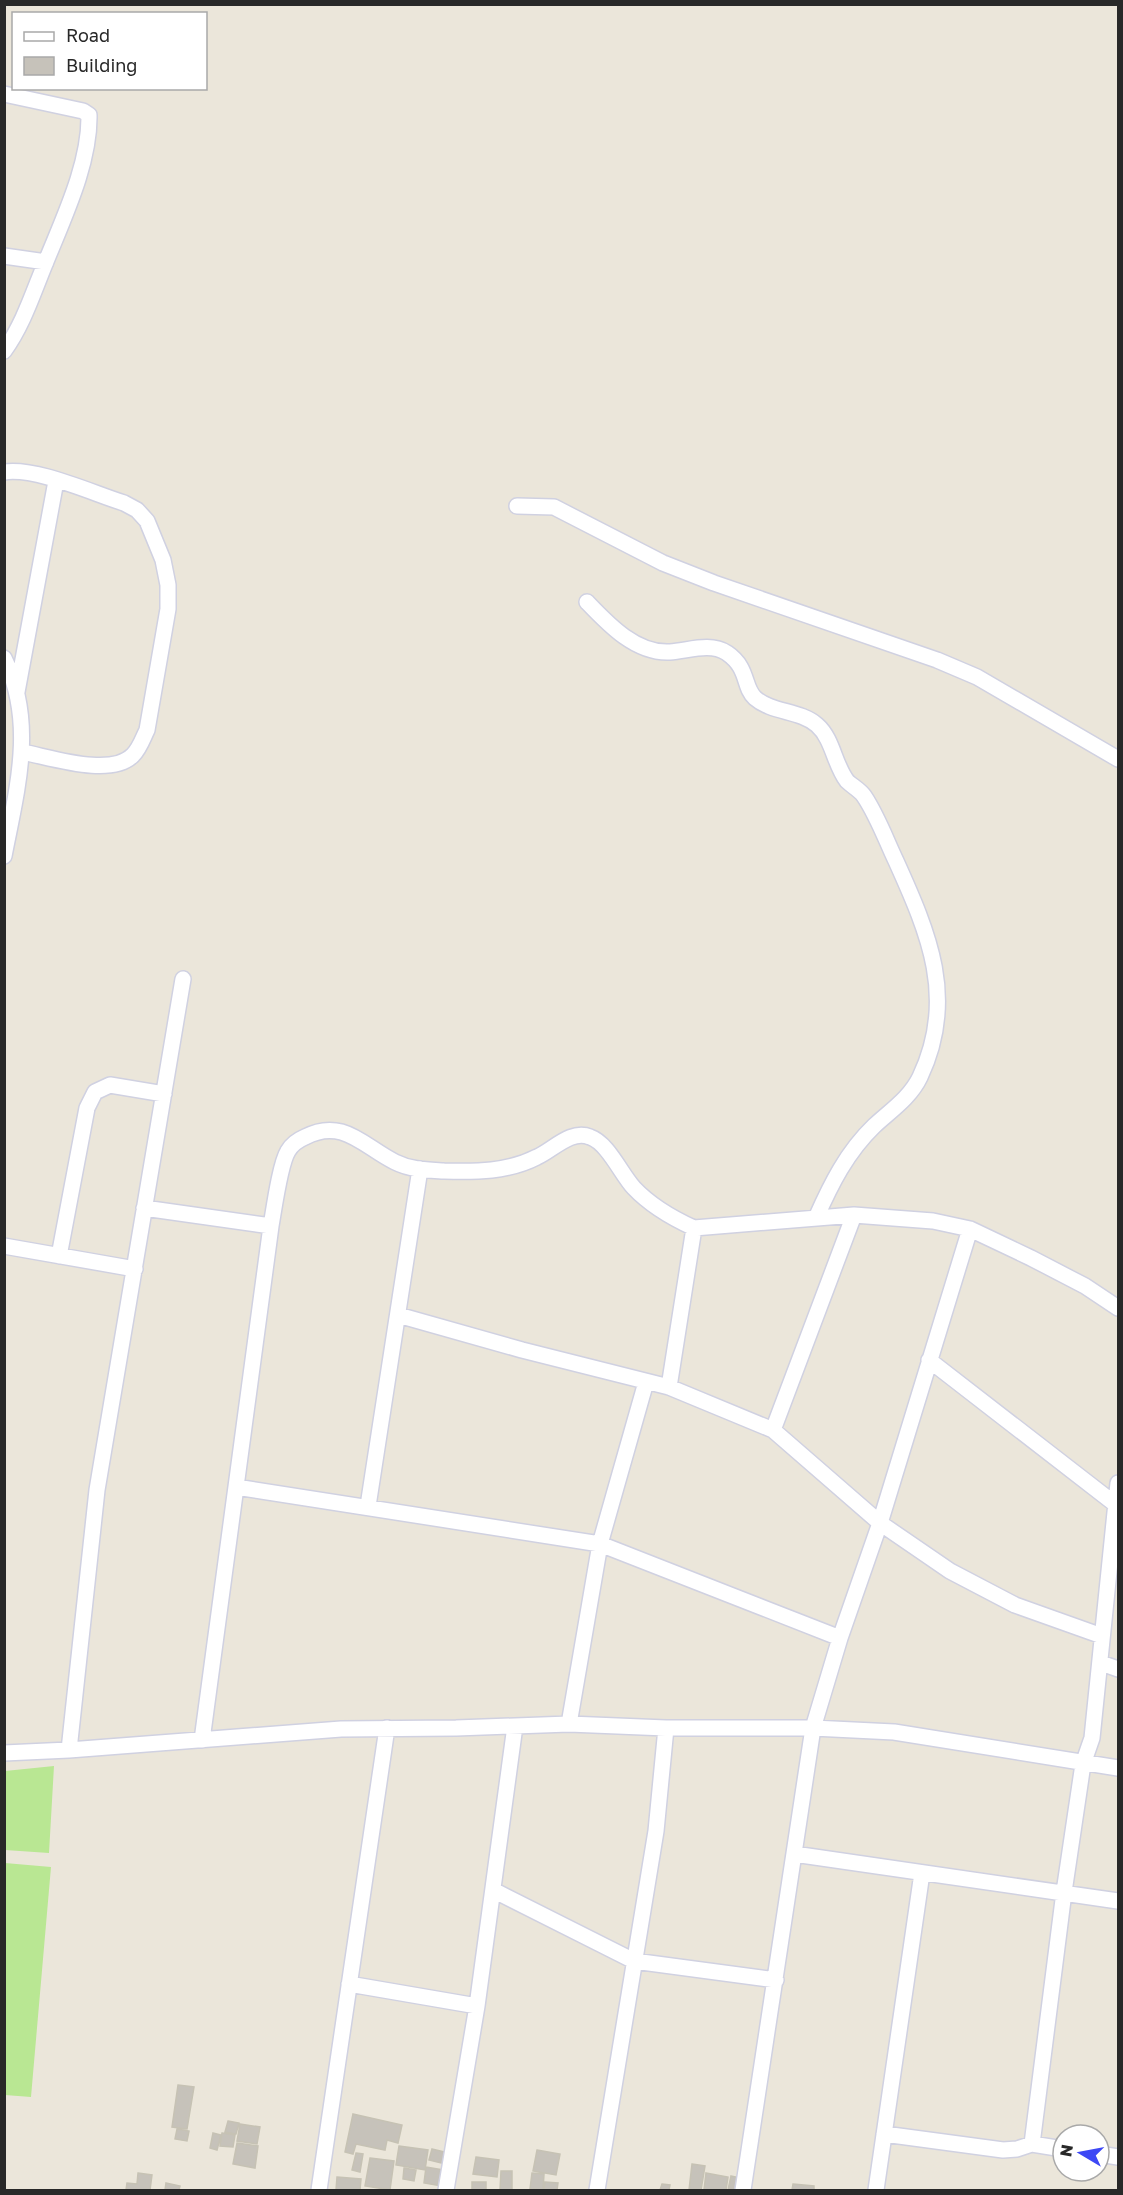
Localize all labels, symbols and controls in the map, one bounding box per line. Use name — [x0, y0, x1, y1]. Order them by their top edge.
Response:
legend — [12, 12, 207, 90]
text: Road — [66, 24, 110, 46]
text: Building — [66, 54, 137, 76]
north arrow — [1051, 2123, 1111, 2183]
text: N — [1055, 2143, 1077, 2158]

